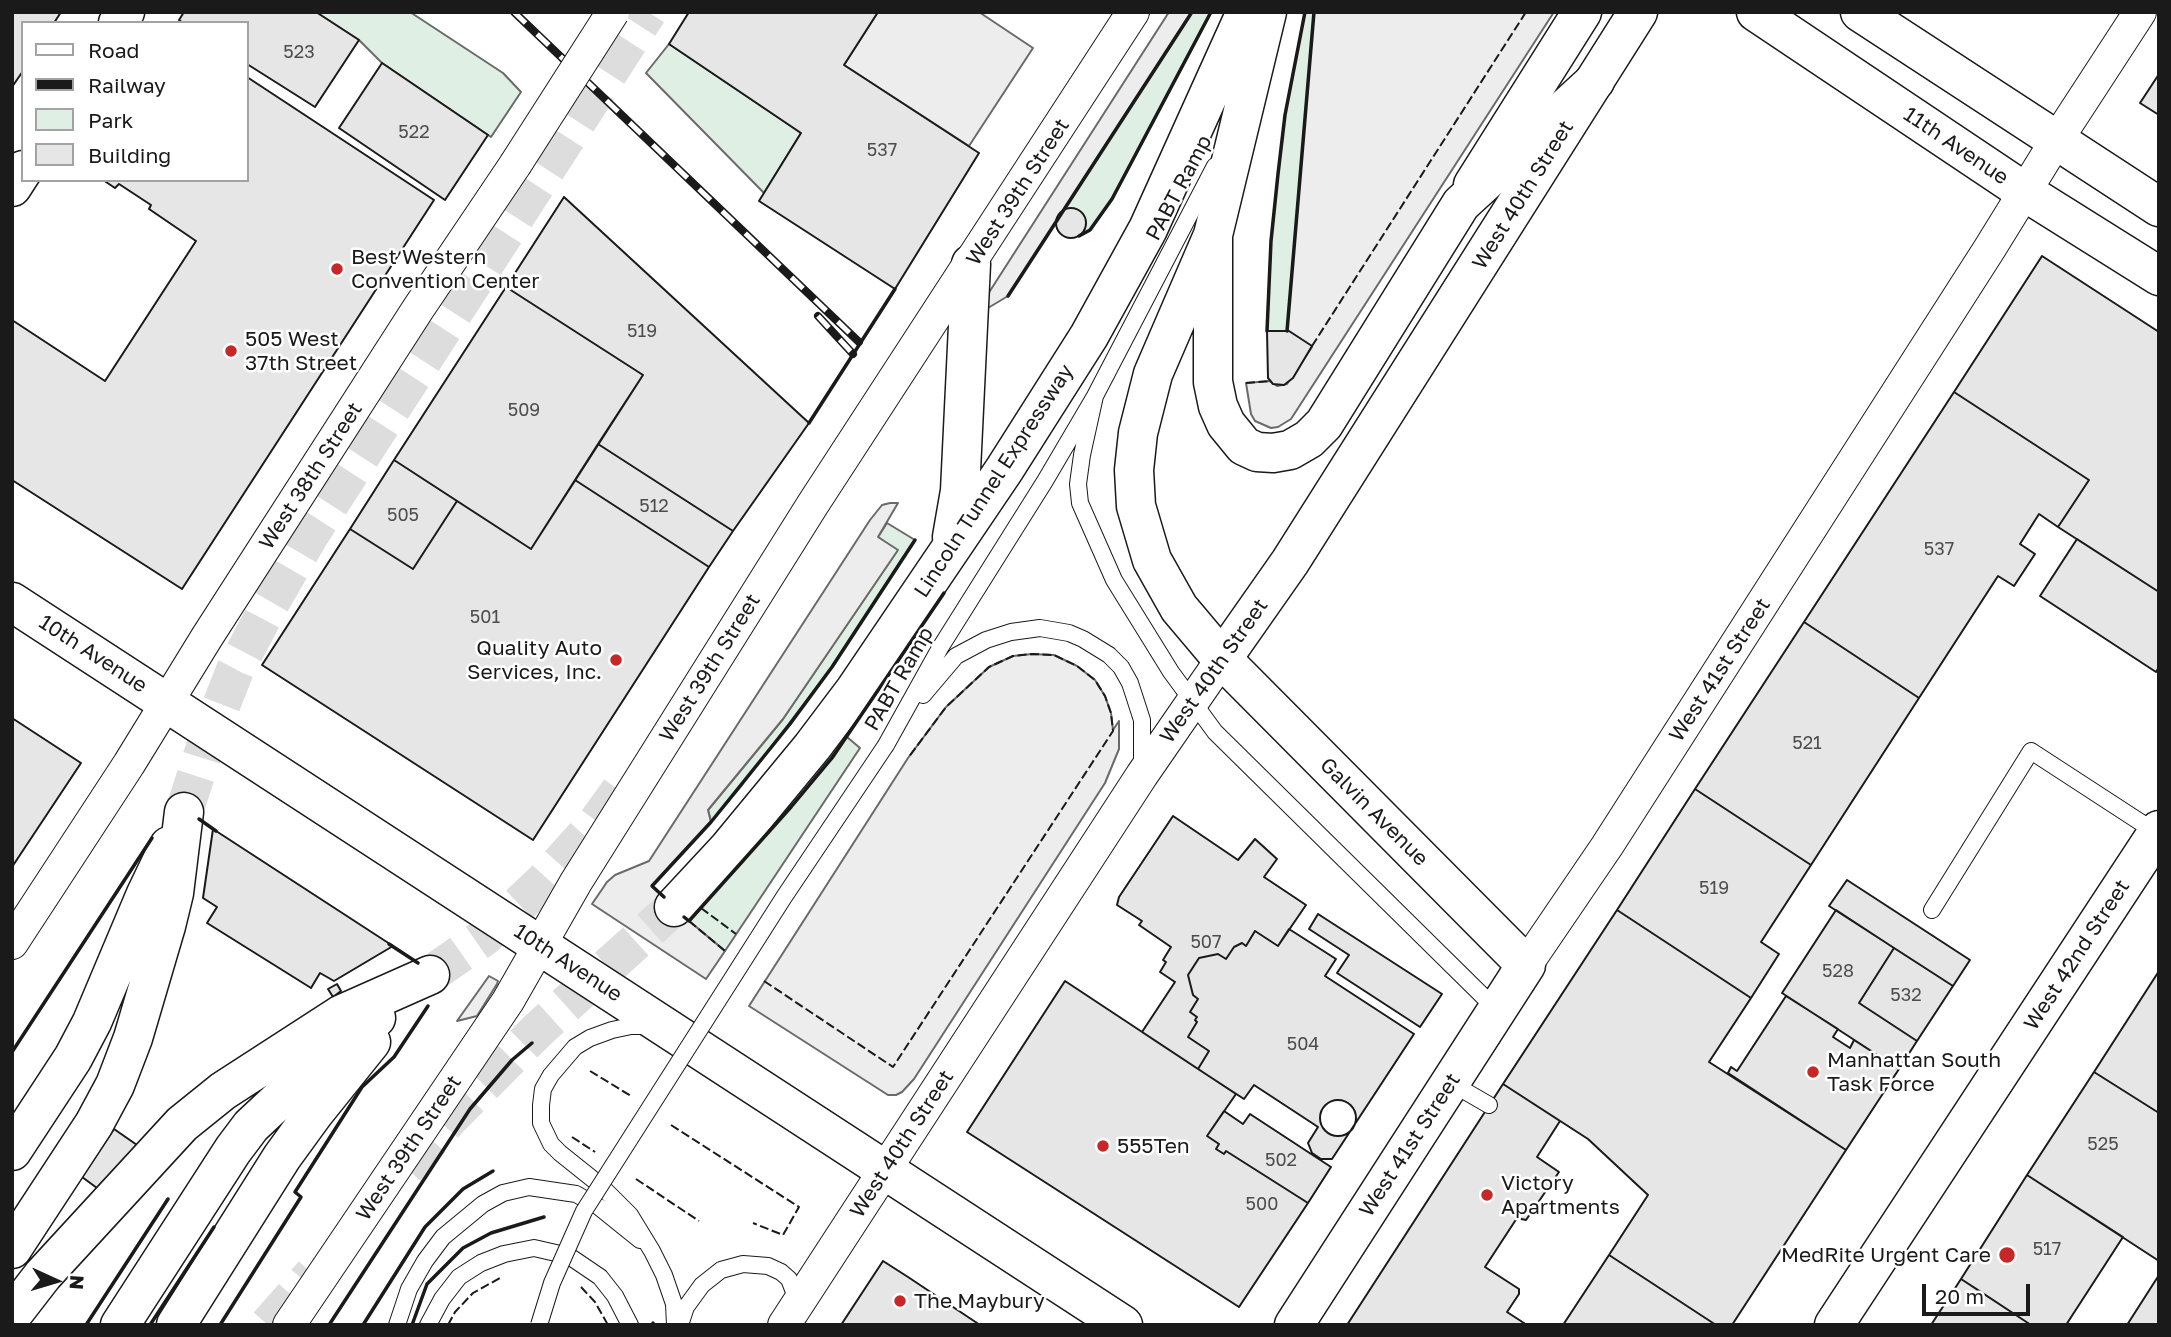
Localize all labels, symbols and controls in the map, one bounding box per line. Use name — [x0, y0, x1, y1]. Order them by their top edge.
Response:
legend — [21, 21, 248, 182]
text: Road — [88, 37, 139, 63]
house number: 523 — [283, 41, 315, 63]
text: Railway — [88, 72, 166, 98]
street label: 11th Avenue — [1899, 102, 2013, 190]
text: Park — [88, 107, 133, 133]
street label: West 39th Street — [961, 114, 1075, 270]
street label: West 40th Street — [1467, 116, 1579, 274]
house number: 522 — [398, 121, 430, 143]
street label: PABT Ramp — [1141, 131, 1217, 245]
house number: 537 — [867, 139, 897, 161]
text: Building — [88, 142, 171, 168]
place label: Best Western Convention Center — [351, 244, 539, 294]
marker: Best Western Convention Center — [329, 261, 345, 277]
house number: 519 — [627, 320, 657, 342]
place label: 505 West 37th Street — [245, 326, 357, 376]
marker: 505 West 37th Street — [223, 343, 239, 359]
street label: Lincoln Tunnel Expressway — [909, 360, 1079, 602]
street label: West 38th Street — [254, 398, 368, 554]
house number: 509 — [508, 399, 540, 421]
house number: 512 — [639, 495, 669, 517]
house number: 505 — [387, 504, 419, 526]
house number: 537 — [1924, 538, 1954, 560]
street label: West 39th Street — [654, 589, 766, 747]
street label: West 41st Street — [1664, 593, 1776, 747]
street label: West 40th Street — [1155, 594, 1273, 748]
house number: 501 — [470, 606, 500, 628]
street label: 10th Avenue — [34, 610, 152, 698]
street label: PABT Ramp — [859, 623, 939, 735]
place label: Quality Auto Services, Inc. — [467, 635, 602, 685]
marker: Quality Auto Services, Inc. — [608, 652, 624, 668]
house number: 521 — [1792, 732, 1822, 754]
street label: Galvin Avenue — [1315, 753, 1433, 871]
street label: West 42nd Street — [2019, 875, 2135, 1035]
house number: 519 — [1699, 877, 1729, 899]
street label: 10th Avenue — [509, 919, 627, 1007]
house number: 507 — [1190, 931, 1222, 953]
house number: 528 — [1822, 960, 1854, 982]
house number: 532 — [1890, 984, 1922, 1006]
house number: 504 — [1287, 1033, 1319, 1055]
place label: Manhattan South Task Force — [1827, 1047, 2001, 1097]
marker: Manhattan South Task Force — [1805, 1064, 1821, 1080]
street label: West 40th Street — [845, 1066, 959, 1222]
street label: West 41st Street — [1354, 1068, 1466, 1222]
street label: West 39th Street — [351, 1070, 467, 1226]
place label: 555Ten — [1117, 1133, 1190, 1159]
house number: 525 — [2087, 1133, 2119, 1155]
marker: 555Ten — [1095, 1138, 1111, 1154]
house number: 502 — [1265, 1149, 1297, 1171]
place label: Victory Apartments — [1501, 1170, 1620, 1220]
marker: Victory Apartments — [1479, 1187, 1495, 1203]
house number: 500 — [1246, 1193, 1278, 1215]
house number: 517 — [2033, 1238, 2061, 1260]
place label: MedRite Urgent Care — [1781, 1242, 1991, 1268]
marker: MedRite Urgent Care — [1997, 1245, 2017, 1265]
north arrow — [21, 1246, 91, 1316]
scale bar — [1926, 1270, 2035, 1314]
text: N — [65, 1274, 89, 1291]
text: 20 m — [1935, 1283, 1984, 1309]
place label: The Maybury — [914, 1288, 1045, 1314]
marker: The Maybury — [892, 1293, 908, 1309]

